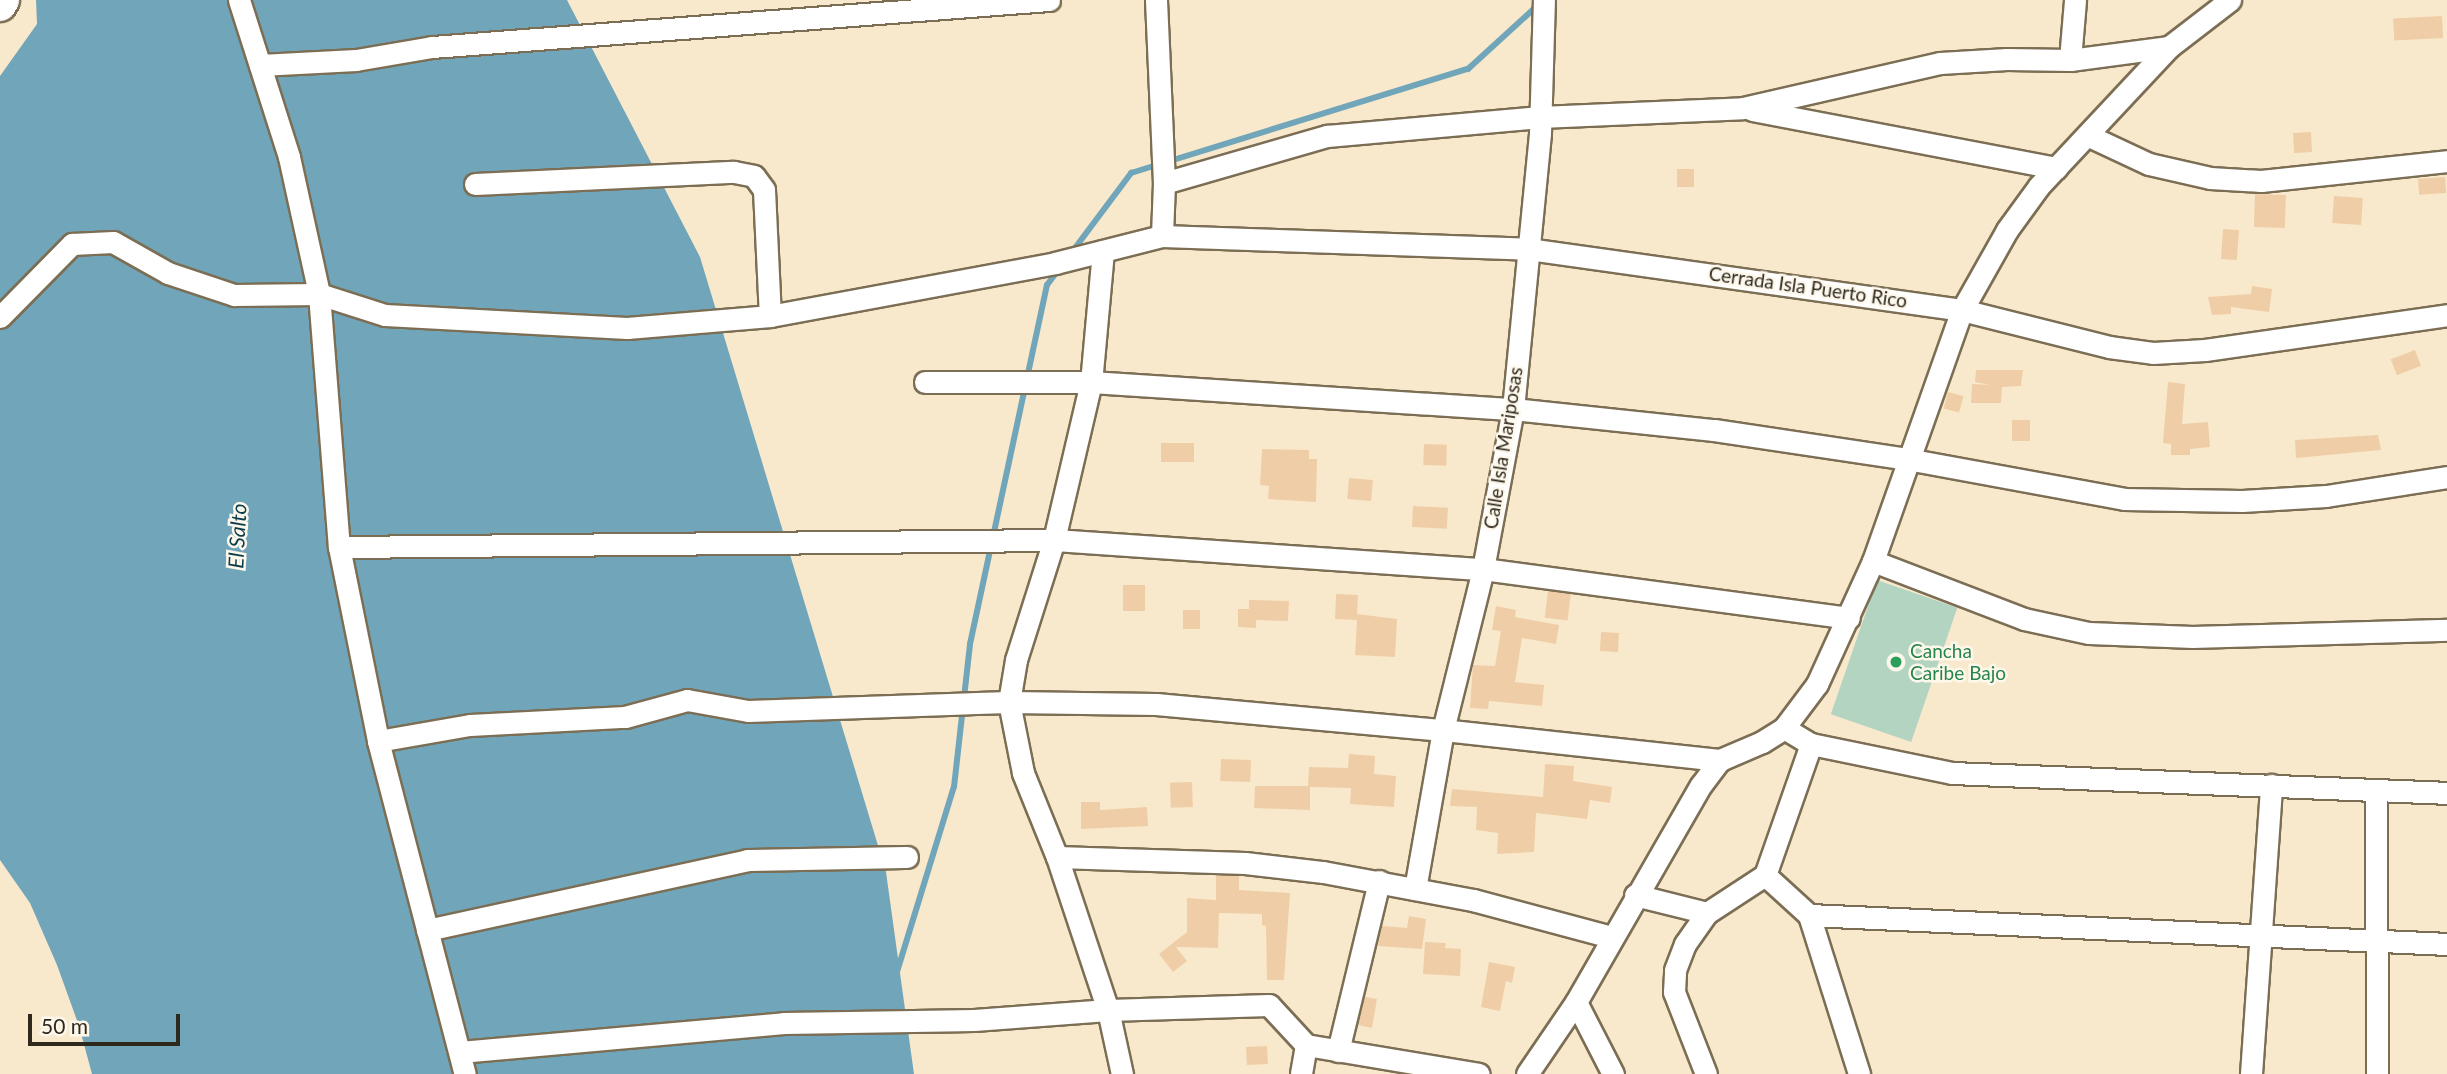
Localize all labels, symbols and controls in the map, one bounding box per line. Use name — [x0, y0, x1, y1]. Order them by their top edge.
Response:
street label: Cerrada Isla Puerto Rico — [1707, 262, 1909, 312]
street label: Calle Isla Mariposas — [1479, 365, 1527, 531]
water label: El Salto — [223, 503, 251, 569]
place label: Cancha Caribe Bajo — [1910, 640, 2006, 684]
marker: Cancha Caribe Bajo — [1888, 654, 1904, 670]
scale bar — [32, 1000, 184, 1044]
text: 50 m — [41, 1013, 88, 1038]

